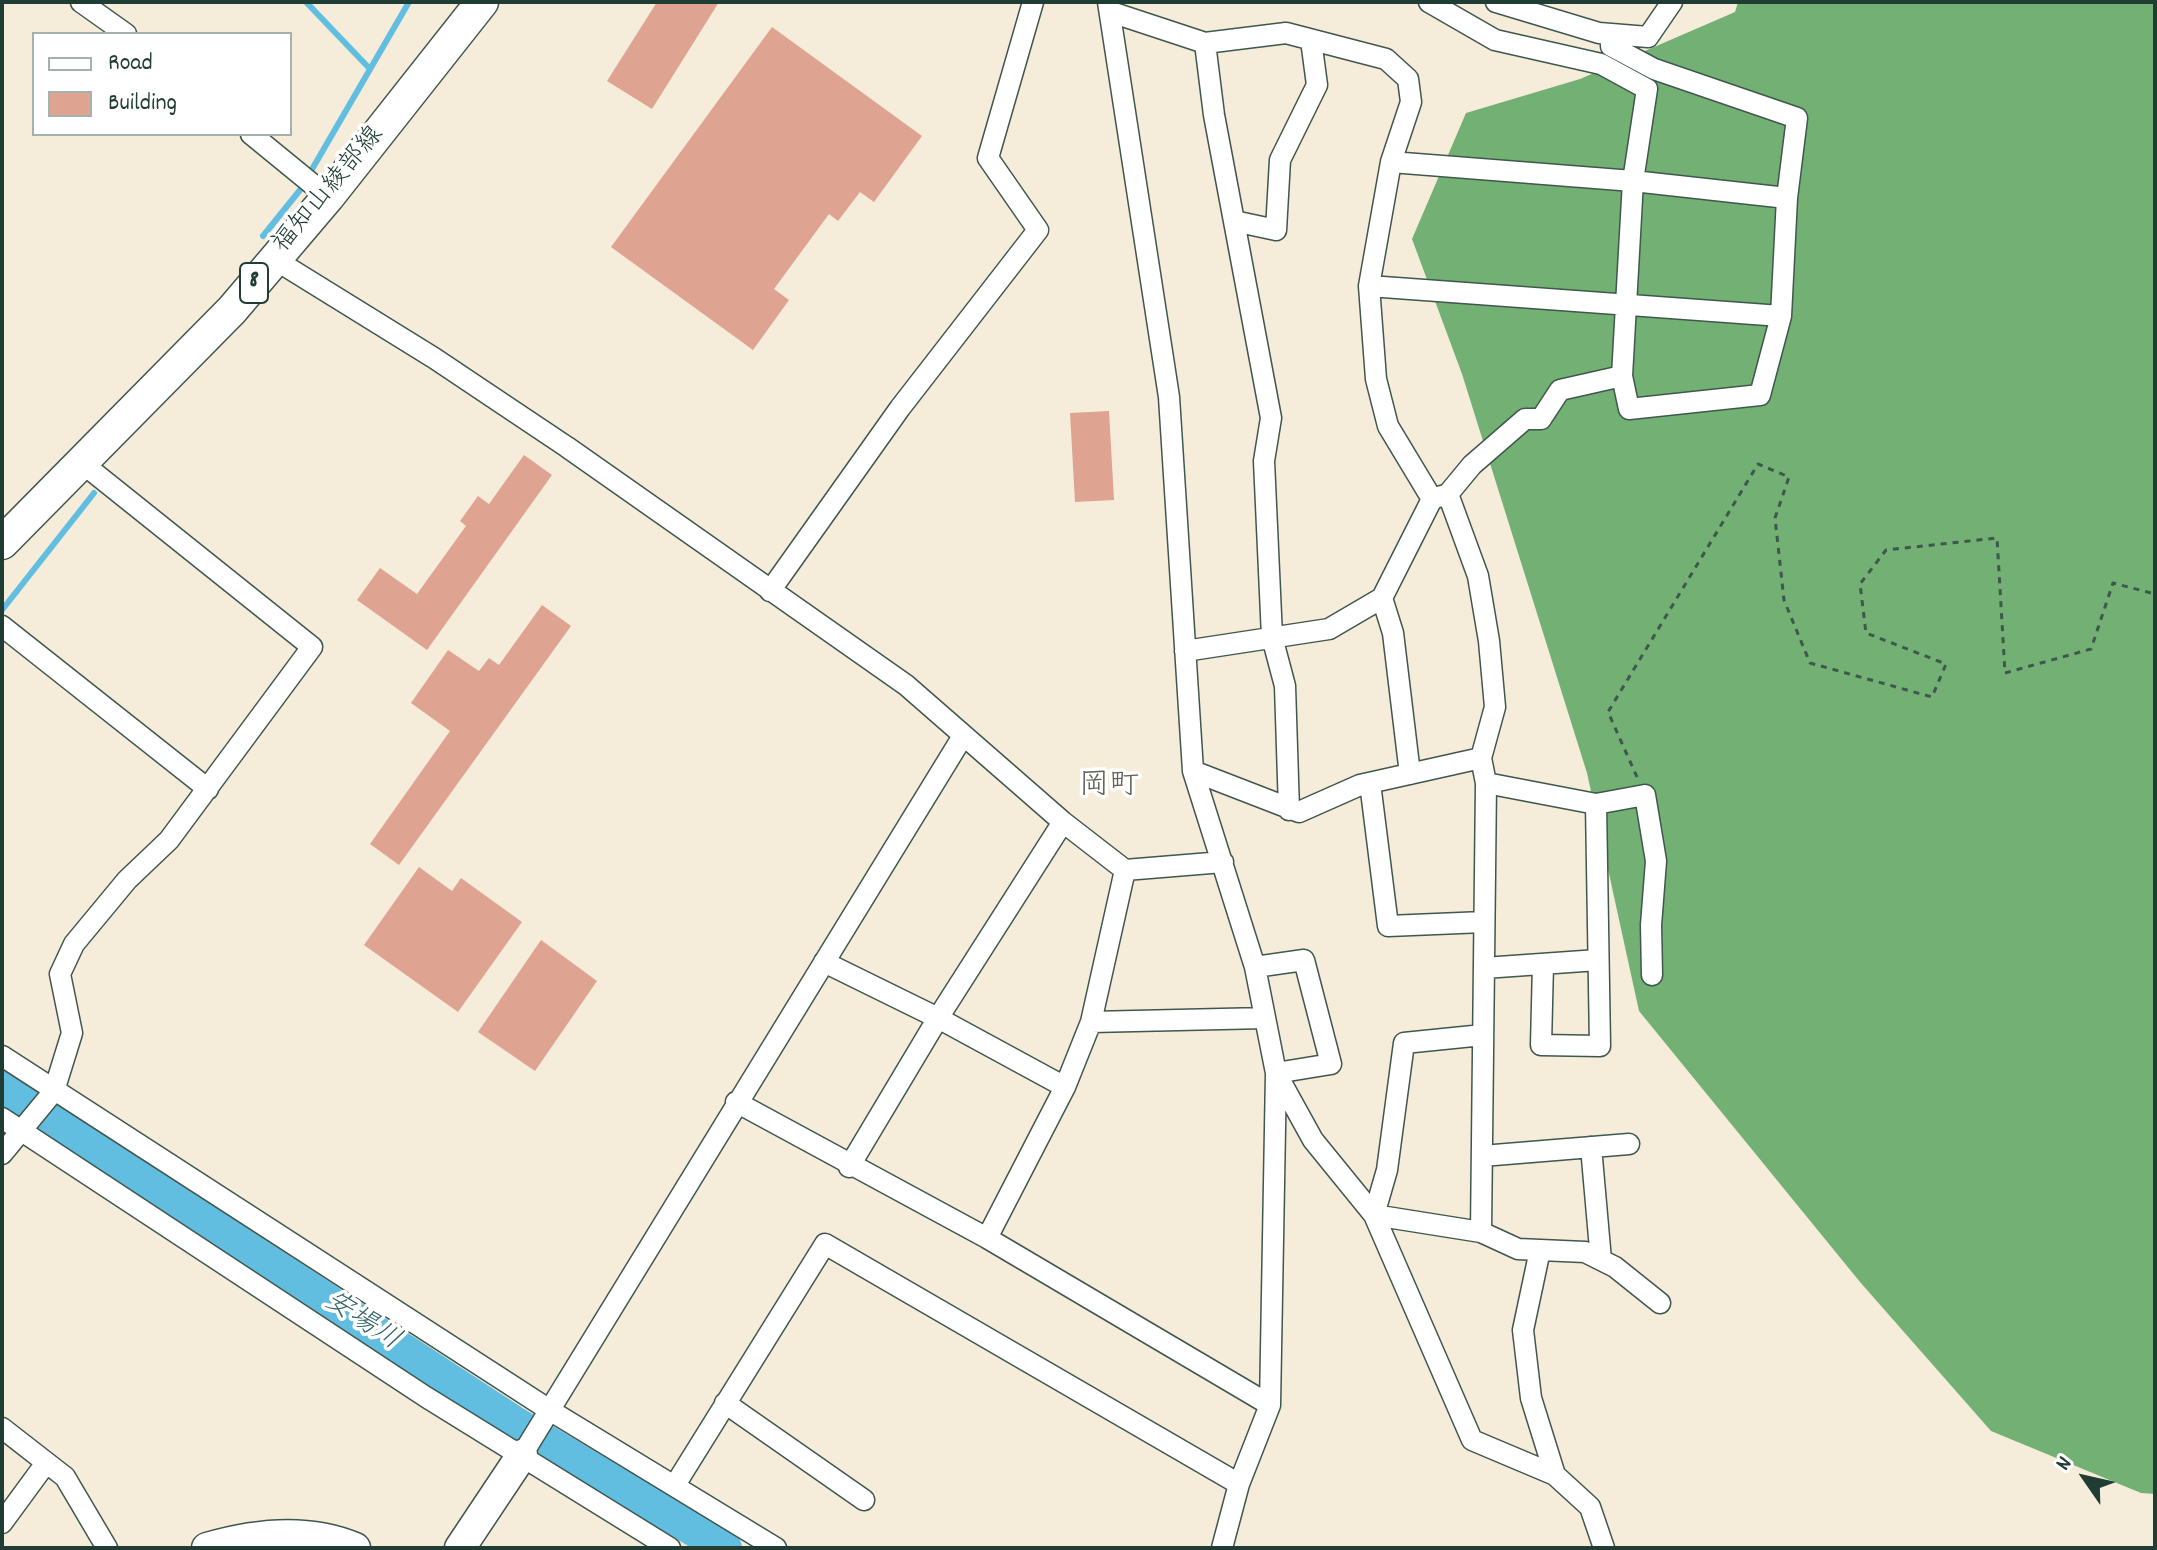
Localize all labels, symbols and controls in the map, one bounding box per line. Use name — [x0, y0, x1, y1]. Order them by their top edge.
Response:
legend — [32, 32, 292, 136]
text: Road — [108, 47, 153, 81]
text: Building — [108, 87, 177, 121]
street label: 福知山綾部線 — [268, 121, 392, 261]
road number: 8 — [240, 263, 268, 303]
district label: 岡町 — [1079, 771, 1139, 807]
water label: 安場川 — [317, 1286, 405, 1360]
north arrow — [2045, 1438, 2125, 1518]
text: N — [2049, 1451, 2081, 1477]

